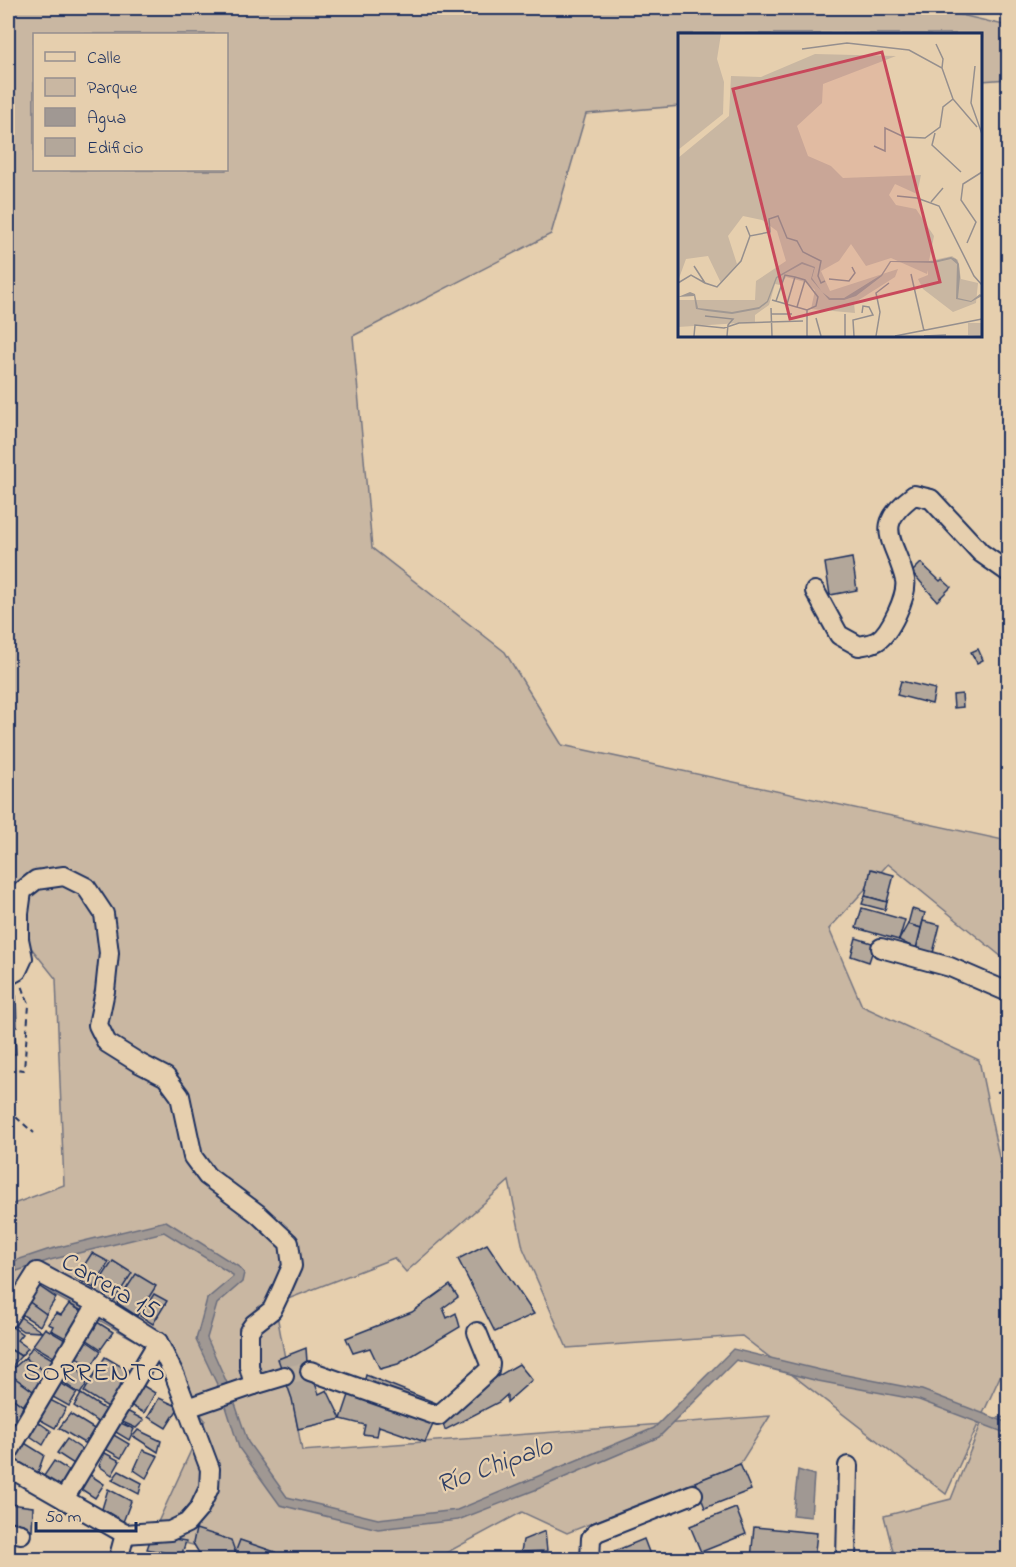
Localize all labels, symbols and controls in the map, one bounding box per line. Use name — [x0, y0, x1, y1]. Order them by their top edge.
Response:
legend — [33, 33, 228, 171]
inset map — [678, 33, 983, 338]
text: Calle — [87, 46, 122, 72]
text: Parque — [87, 76, 138, 102]
text: Agua — [87, 106, 126, 133]
text: Edificio — [87, 136, 143, 162]
street label: Carrera 15 — [53, 1244, 166, 1331]
district label: SORRENTO — [23, 1354, 167, 1393]
water label: Río Chipalo — [431, 1427, 559, 1505]
scale bar — [36, 1495, 136, 1533]
text: 50 m — [45, 1505, 82, 1531]

